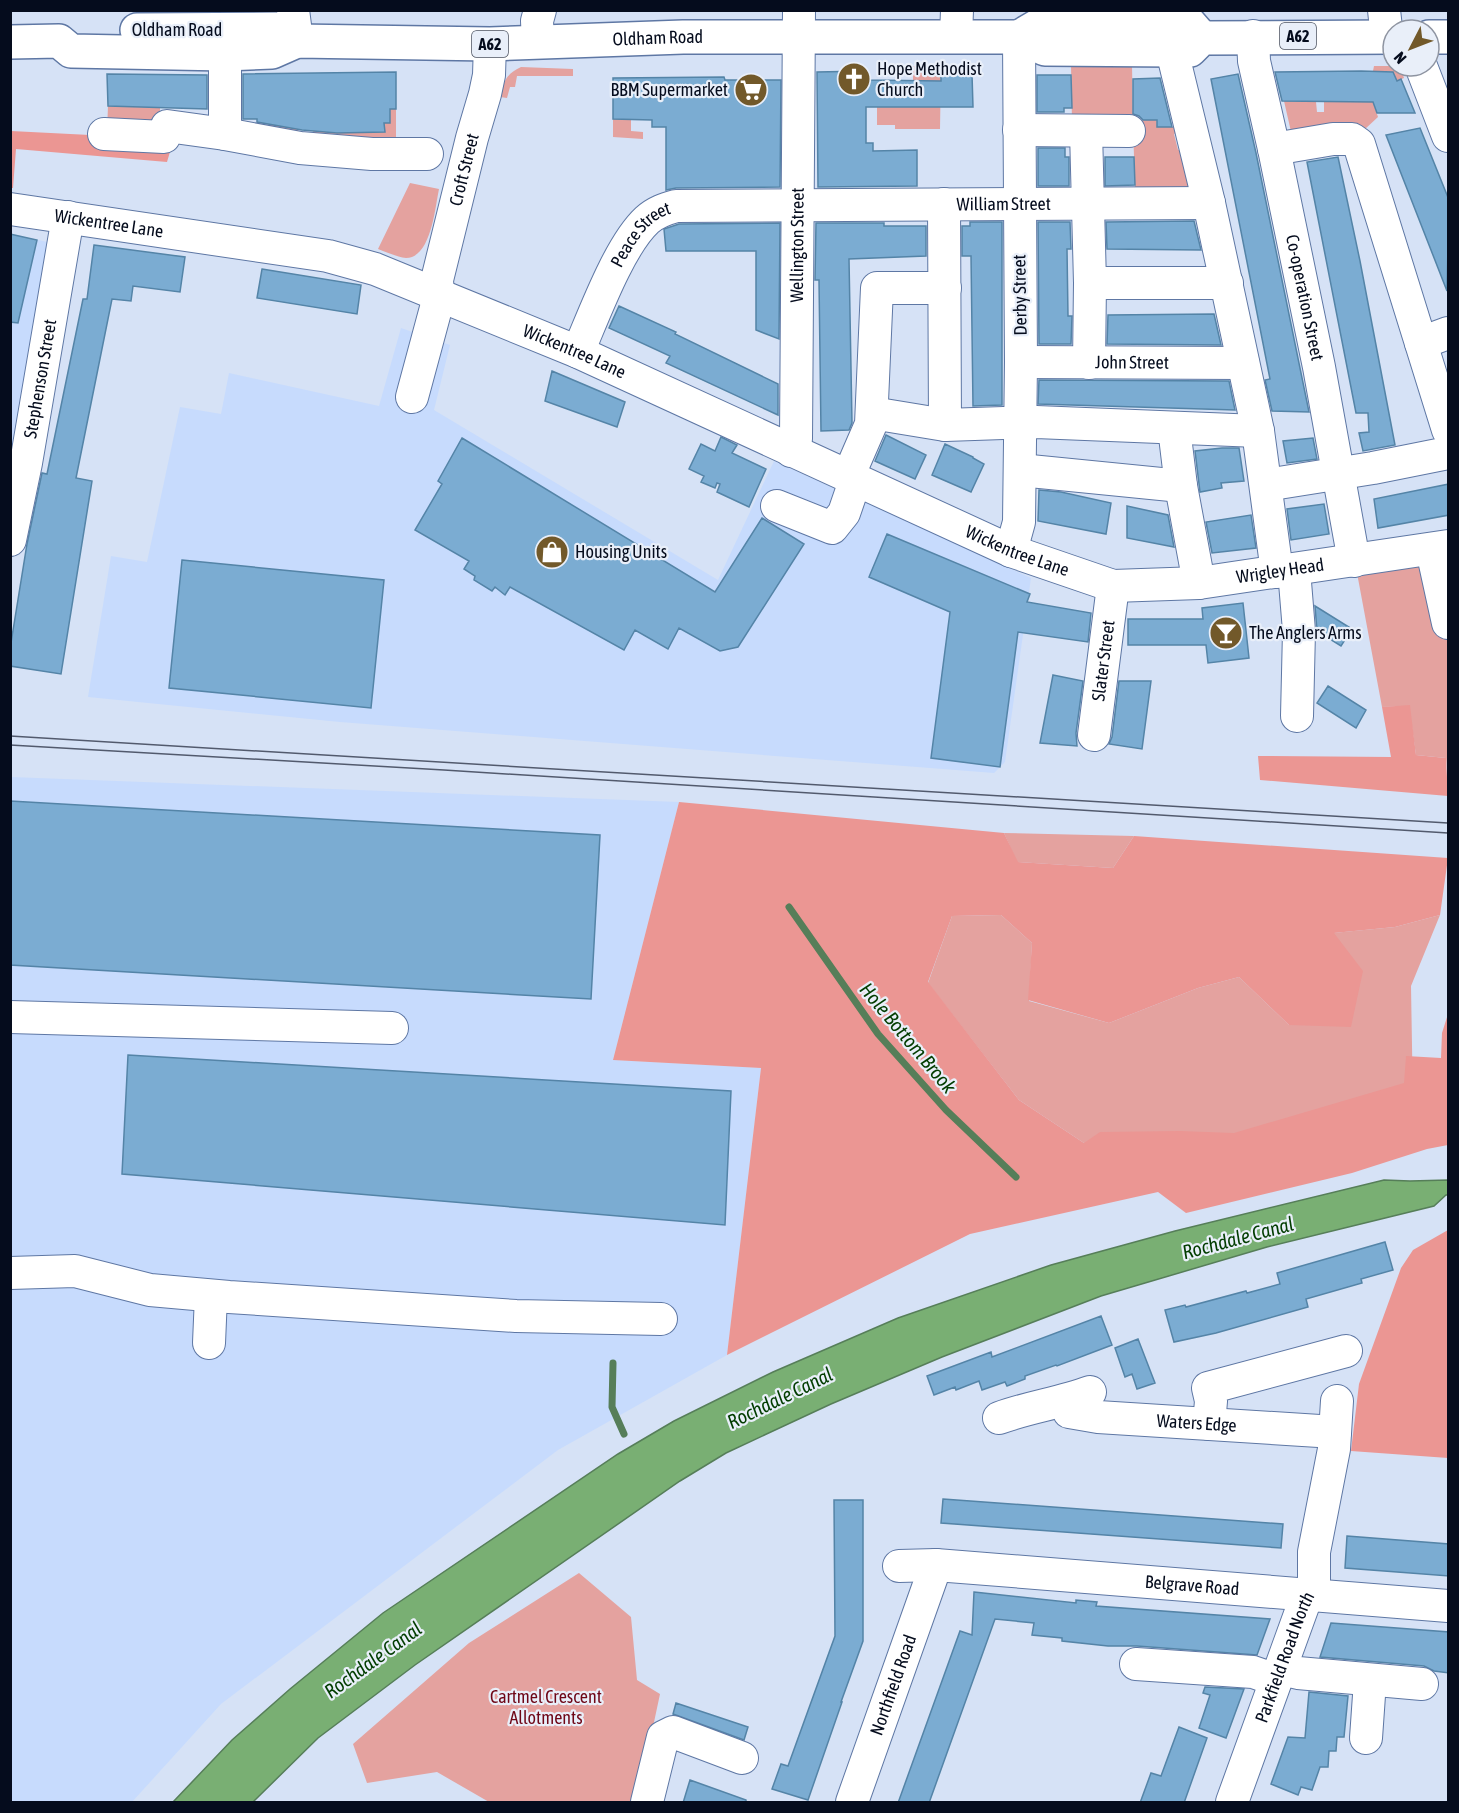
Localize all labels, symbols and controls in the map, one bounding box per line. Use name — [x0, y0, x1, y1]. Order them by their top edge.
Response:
north arrow — [1381, 18, 1441, 78]
street label: Oldham Road — [132, 19, 222, 40]
road number: A62 — [1280, 23, 1316, 49]
street label: Oldham Road — [612, 26, 703, 50]
road number: A62 — [472, 31, 508, 57]
text: N — [1390, 49, 1410, 68]
place label: Hope Methodist Church — [877, 58, 982, 100]
church icon: Hope Methodist Church — [836, 61, 872, 97]
supermarket icon: BBM Supermarket — [733, 72, 769, 108]
place label: BBM Supermarket — [611, 79, 728, 100]
street label: Croft Street — [445, 131, 483, 208]
street label: Wellington Street — [786, 187, 808, 303]
street label: William Street — [957, 193, 1051, 214]
street label: Peace Street — [606, 197, 673, 271]
street label: Wickentree Lane — [53, 205, 165, 242]
street label: Co-operation Street — [1282, 233, 1328, 362]
street label: Derby Street — [1008, 254, 1031, 336]
street label: Stephenson Street — [19, 318, 60, 440]
street label: Wickentree Lane — [520, 320, 629, 383]
street label: John Street — [1095, 351, 1169, 373]
street label: Wickentree Lane — [962, 521, 1072, 580]
shop icon: Housing Units — [534, 534, 570, 570]
place label: Housing Units — [575, 541, 667, 562]
street label: Wrigley Head — [1235, 554, 1325, 587]
bar icon: The Anglers Arms — [1208, 615, 1244, 651]
street label: Slater Street — [1087, 619, 1119, 702]
place label: The Anglers Arms — [1249, 622, 1362, 643]
water label: Hole Bottom Brook — [856, 978, 961, 1098]
water label: Rochdale Canal — [1179, 1212, 1296, 1263]
water label: Rochdale Canal — [723, 1362, 836, 1433]
street label: Waters Edge — [1156, 1410, 1237, 1436]
street label: Belgrave Road — [1144, 1571, 1240, 1599]
street label: Parkfield Road North — [1251, 1588, 1318, 1725]
water label: Rochdale Canal — [320, 1617, 426, 1703]
street label: Northfield Road — [865, 1632, 920, 1738]
park label: Cartmel Crescent Allotments — [490, 1686, 602, 1728]

